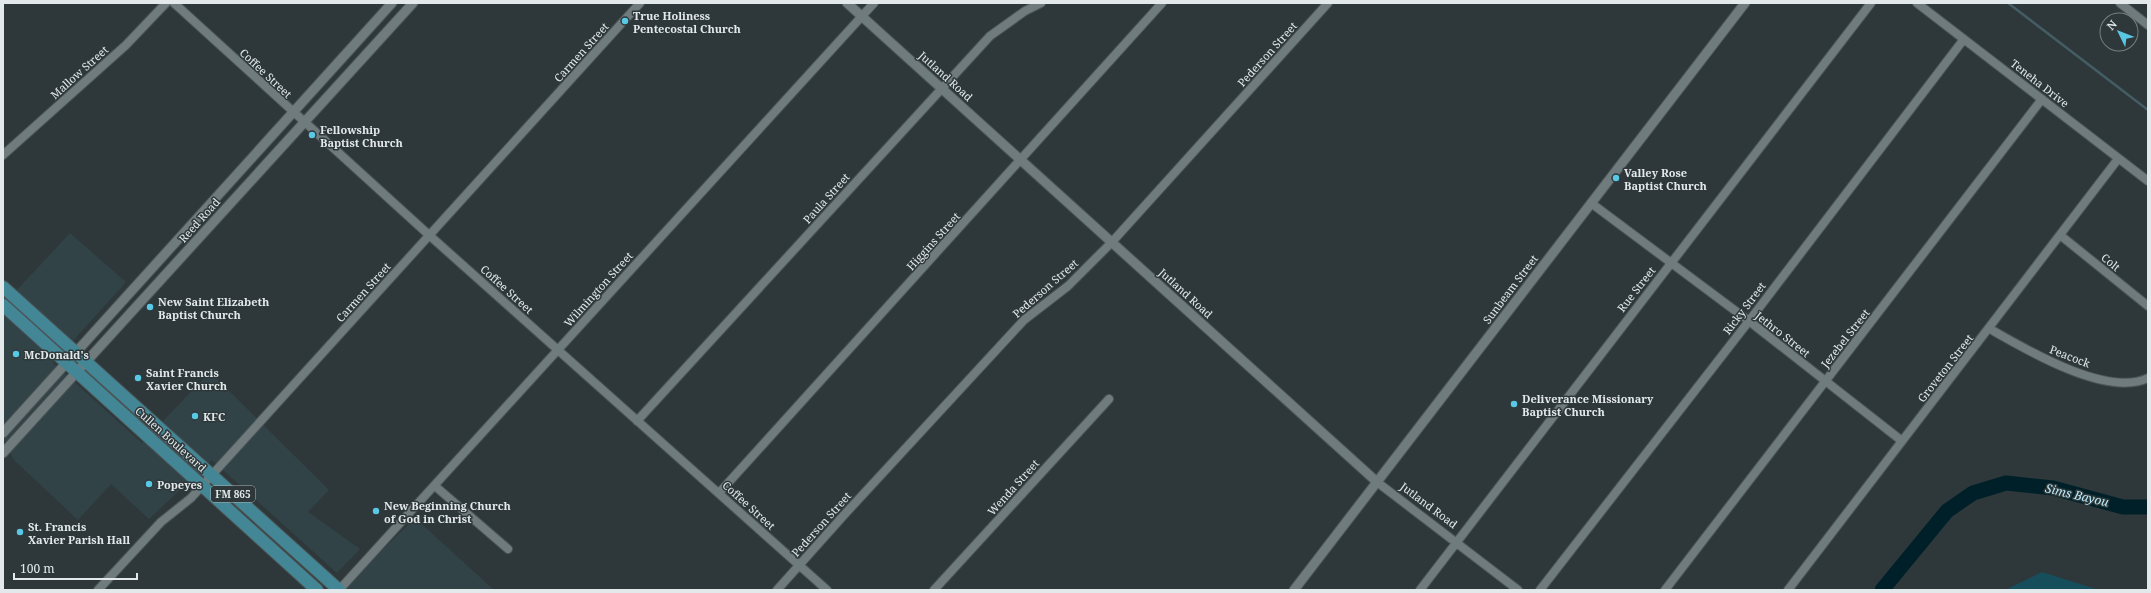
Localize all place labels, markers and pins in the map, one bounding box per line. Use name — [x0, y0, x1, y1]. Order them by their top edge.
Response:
place label: True Holiness Pentecostal Church — [633, 8, 742, 36]
marker: True Holiness Pentecostal Church — [620, 16, 630, 26]
place label: Fellowship Baptist Church — [320, 122, 404, 150]
marker: Fellowship Baptist Church — [307, 130, 317, 140]
place label: Valley Rose Baptist Church — [1624, 165, 1708, 193]
marker: Valley Rose Baptist Church — [1611, 173, 1621, 183]
place label: New Saint Elizabeth Baptist Church — [158, 294, 270, 322]
marker: New Saint Elizabeth Baptist Church — [145, 302, 155, 312]
place label: McDonald's — [24, 347, 89, 362]
marker: McDonald's — [11, 349, 21, 359]
place label: Saint Francis Xavier Church — [146, 365, 228, 393]
marker: Saint Francis Xavier Church — [133, 373, 143, 383]
place label: Deliverance Missionary Baptist Church — [1522, 391, 1654, 419]
marker: Deliverance Missionary Baptist Church — [1509, 399, 1519, 409]
place label: KFC — [203, 409, 225, 424]
marker: KFC — [190, 411, 200, 421]
place label: Popeyes — [157, 477, 202, 492]
marker: Popeyes — [144, 479, 154, 489]
place label: New Beginning Church of God in Christ — [384, 498, 511, 526]
marker: New Beginning Church of God in Christ — [371, 506, 381, 516]
place label: St. Francis Xavier Parish Hall — [28, 519, 130, 547]
marker: St. Francis Xavier Parish Hall — [15, 527, 25, 537]

